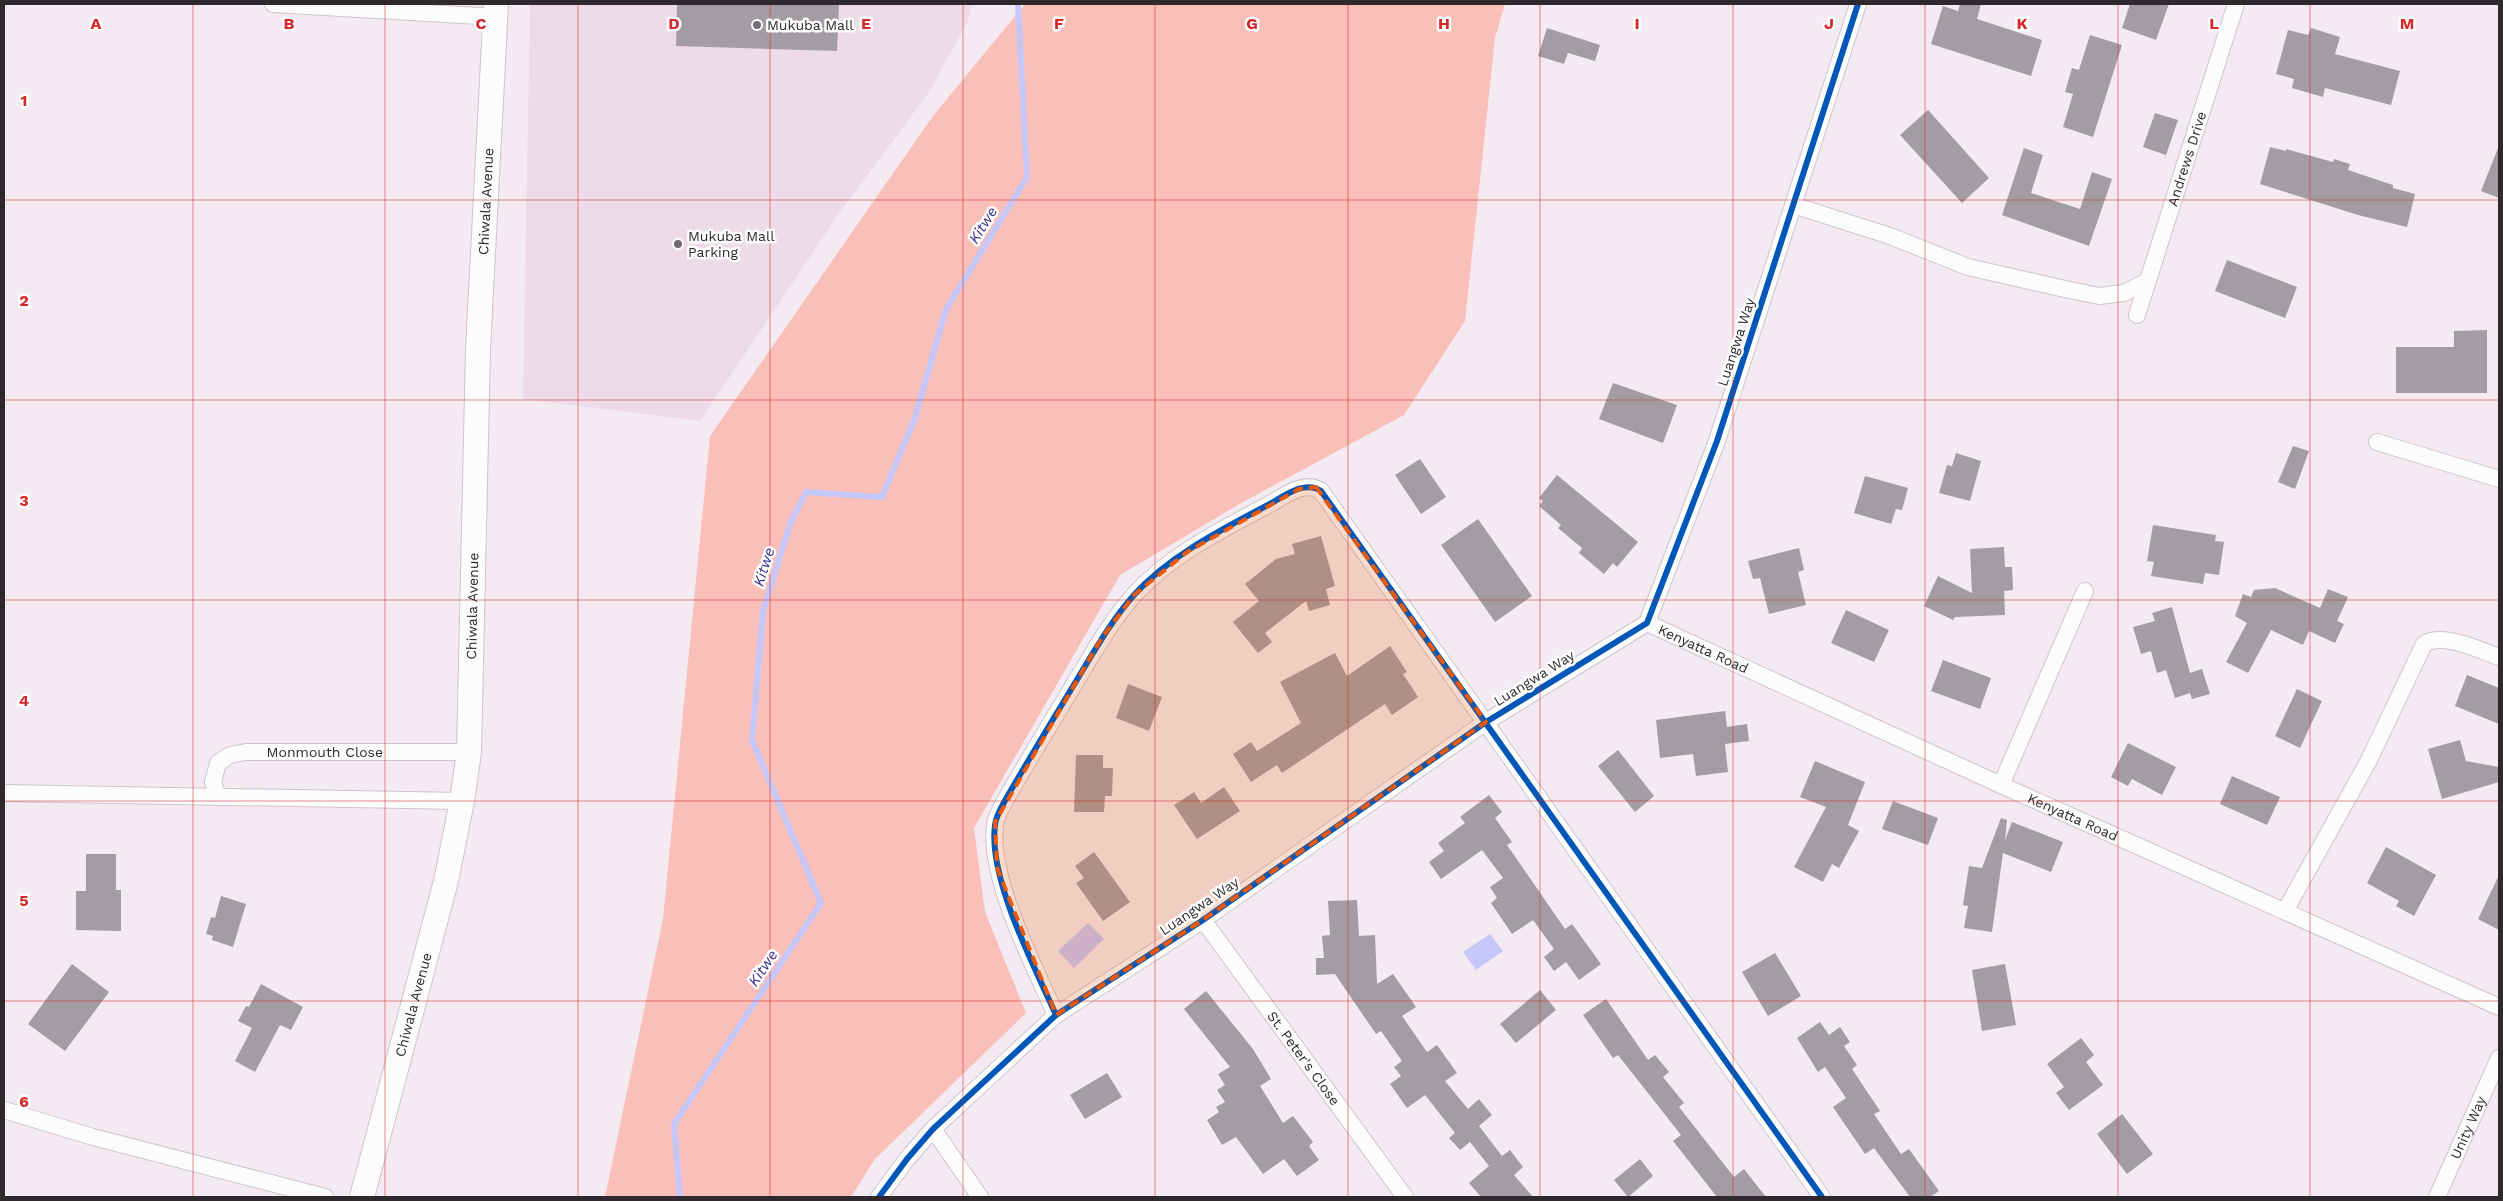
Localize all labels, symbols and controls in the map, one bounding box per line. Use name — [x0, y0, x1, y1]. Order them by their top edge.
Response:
text: A — [91, 14, 102, 33]
text: B — [284, 14, 295, 33]
text: C — [476, 14, 487, 33]
text: D — [668, 14, 680, 33]
text: E — [861, 14, 871, 33]
text: F — [1054, 14, 1064, 33]
text: G — [1246, 14, 1258, 33]
text: H — [1438, 14, 1450, 33]
text: I — [1634, 14, 1640, 33]
text: J — [1824, 14, 1834, 33]
text: K — [2016, 14, 2028, 33]
text: L — [2209, 14, 2219, 33]
text: M — [2400, 14, 2414, 33]
place label: Mukuba Mall — [767, 17, 854, 33]
marker: Mukuba Mall — [751, 19, 763, 31]
text: 1 — [21, 91, 27, 110]
street label: Andrews Drive — [2164, 109, 2209, 208]
street label: Chiwala Avenue — [475, 147, 496, 255]
water label: Kitwe — [965, 203, 1001, 247]
place label: Mukuba Mall Parking — [688, 228, 775, 260]
marker: Mukuba Mall Parking — [672, 238, 684, 250]
text: 2 — [19, 291, 29, 310]
street label: Luangwa Way — [1714, 295, 1758, 388]
text: 3 — [19, 491, 29, 510]
water label: Kitwe — [750, 545, 778, 589]
street label: Chiwala Avenue — [463, 552, 481, 660]
street label: Kenyatta Road — [1656, 621, 1751, 676]
street label: Luangwa Way — [1491, 646, 1578, 709]
text: 4 — [19, 691, 29, 710]
street label: Monmouth Close — [267, 744, 383, 760]
street label: Kenyatta Road — [2025, 790, 2121, 844]
street label: Luangwa Way — [1156, 873, 1242, 938]
text: 5 — [19, 891, 29, 910]
water label: Kitwe — [744, 946, 782, 990]
street label: Chiwala Avenue — [392, 951, 435, 1059]
street label: St. Peter's Close — [1264, 1008, 1343, 1108]
text: 6 — [19, 1092, 29, 1111]
street label: Unity Way — [2447, 1093, 2489, 1162]

